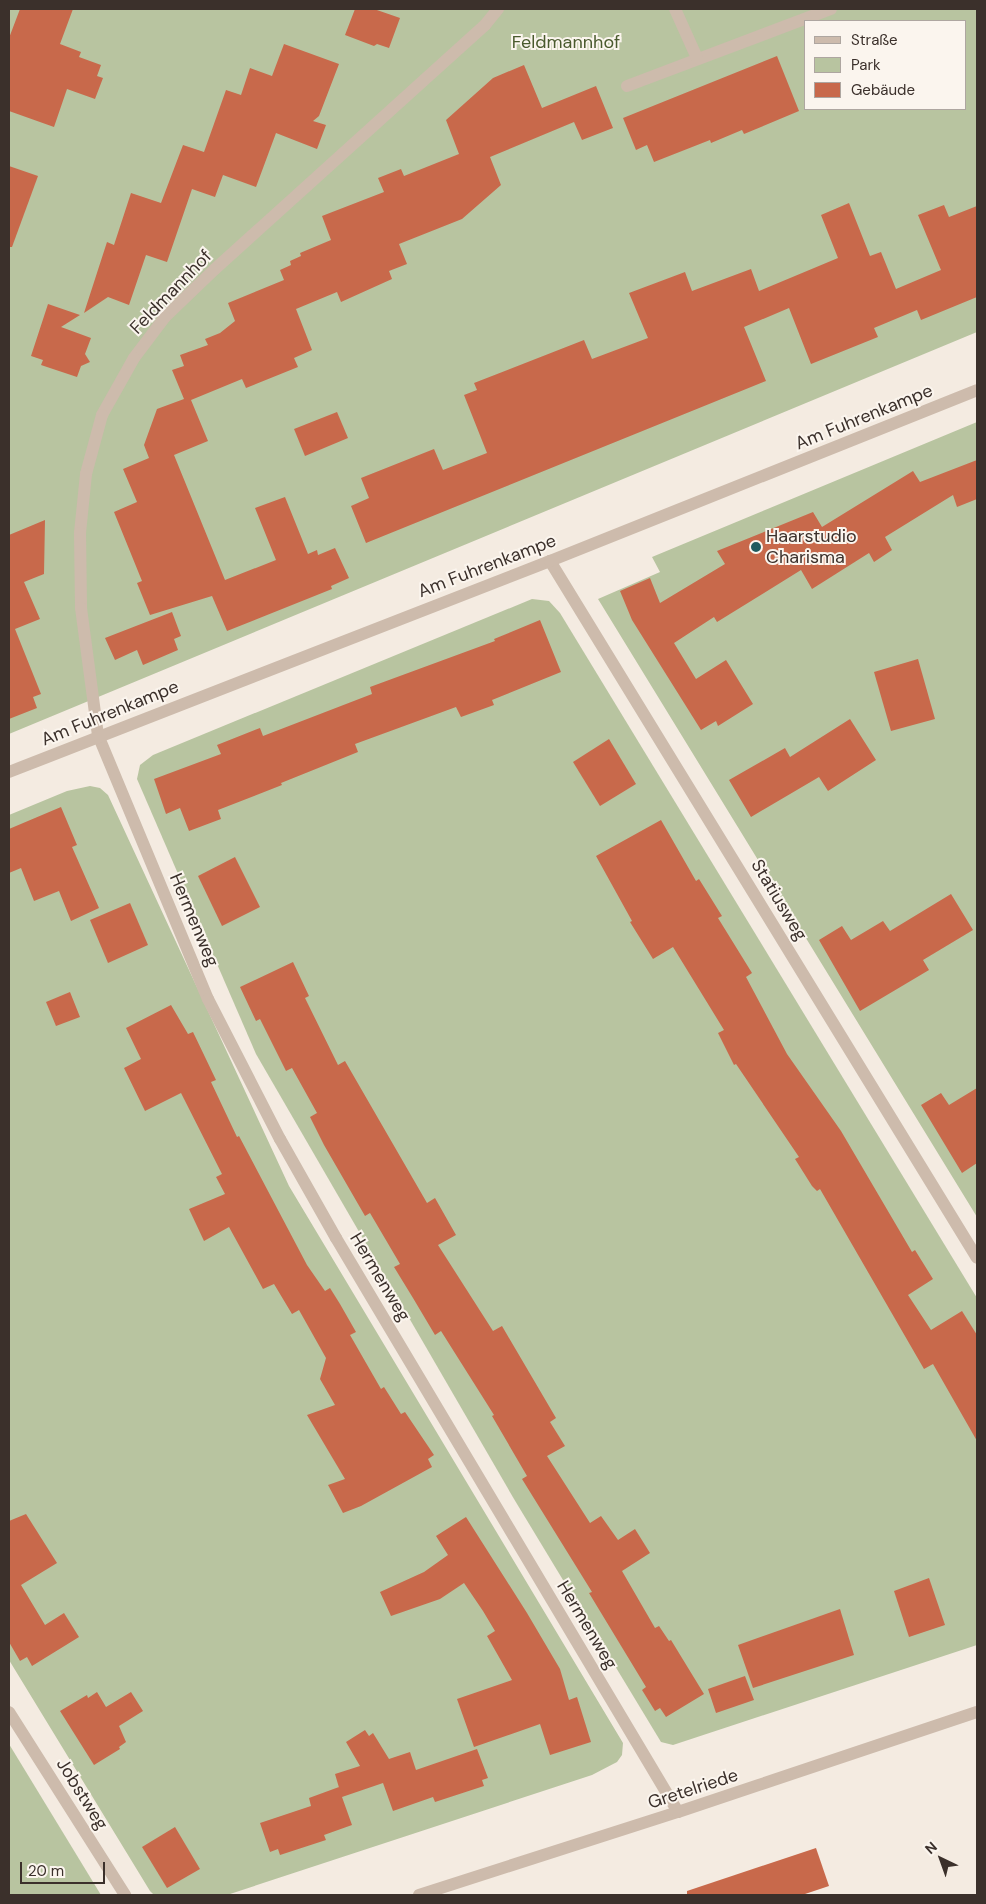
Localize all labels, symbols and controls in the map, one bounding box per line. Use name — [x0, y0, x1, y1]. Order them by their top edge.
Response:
legend — [804, 20, 966, 110]
text: Straße — [851, 30, 898, 50]
park label: Feldmannhof — [512, 31, 620, 53]
text: Park — [851, 55, 881, 75]
text: Gebäude — [851, 80, 915, 100]
street label: Feldmannhof — [126, 246, 216, 338]
street label: Am Fuhrenkampe — [792, 380, 936, 454]
place label: Haarstudio Charisma — [766, 526, 857, 568]
street label: Am Fuhrenkampe — [415, 530, 559, 602]
marker: Haarstudio Charisma — [750, 541, 762, 553]
street label: Am Fuhrenkampe — [38, 676, 182, 750]
street label: Statiusweg — [746, 855, 812, 945]
street label: Hermenweg — [165, 870, 223, 970]
street label: Hermenweg — [345, 1229, 415, 1325]
street label: Hermenweg — [552, 1577, 622, 1673]
street label: Jobstweg — [52, 1754, 112, 1834]
street label: Gretelriede — [645, 1764, 741, 1814]
north arrow — [916, 1834, 966, 1884]
text: N — [921, 1838, 941, 1858]
scale bar — [22, 1852, 108, 1884]
text: 20 m — [28, 1861, 64, 1881]

